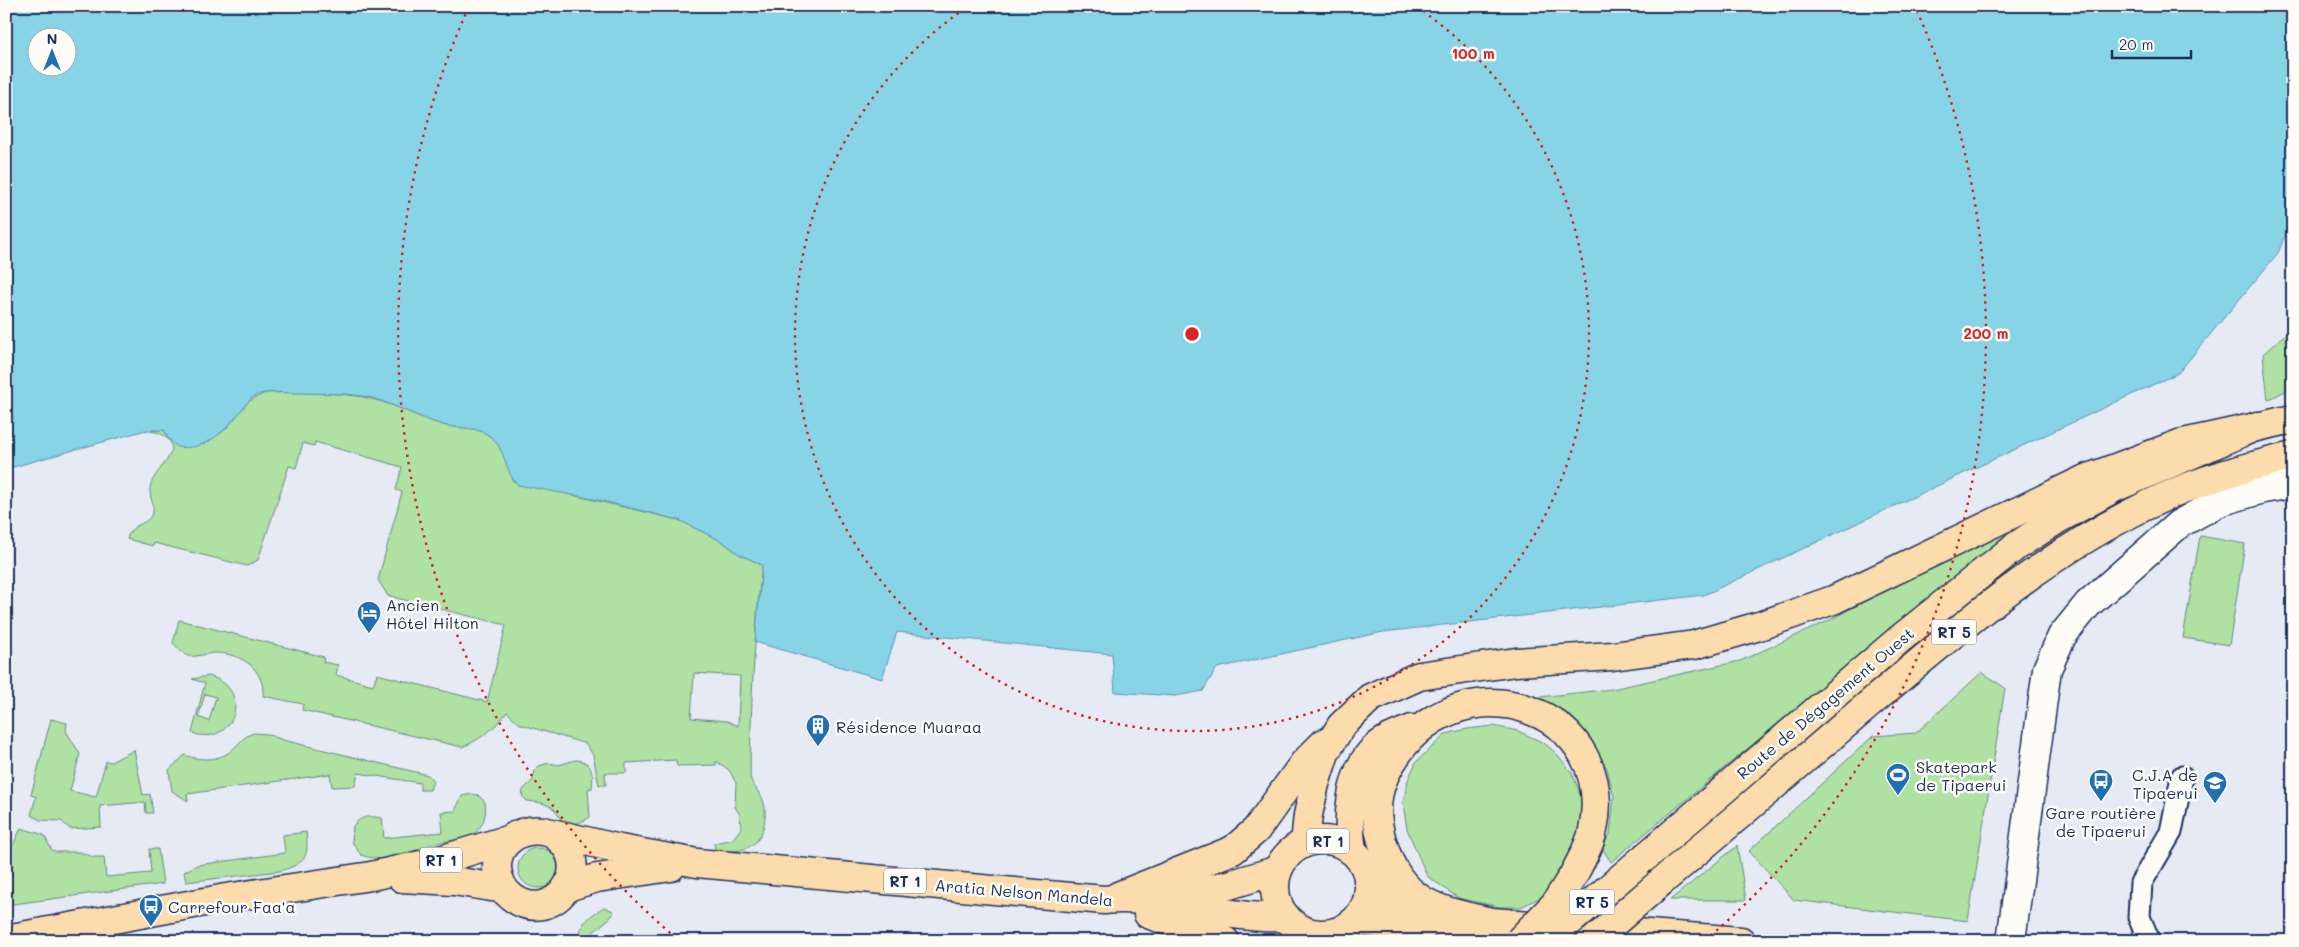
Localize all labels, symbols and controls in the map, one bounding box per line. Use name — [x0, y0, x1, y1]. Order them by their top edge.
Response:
north arrow — [28, 28, 78, 78]
scale bar — [2112, 28, 2190, 60]
text: N — [47, 29, 57, 48]
text: 20 m — [2119, 34, 2153, 54]
text: 100 m — [1451, 43, 1495, 63]
text: 200 m — [1964, 323, 2009, 343]
centre of rings — [1183, 325, 1201, 343]
place label: Ancien Hôtel Hilton — [386, 594, 479, 633]
hotel icon: Ancien Hôtel Hilton — [356, 600, 382, 634]
road number: RT 5 — [1932, 620, 1976, 644]
street label: Route de Dégagement Ouest — [1732, 623, 1918, 783]
building icon: Résidence Muaraa — [805, 713, 831, 747]
place label: Résidence Muaraa — [836, 716, 982, 737]
place label: Skatepark de Tipaerui — [1916, 756, 2006, 795]
sports icon: Skatepark de Tipaerui — [1885, 762, 1911, 796]
place label: C.J.A de Tipaerui — [2132, 764, 2198, 803]
bus stop icon: Gare routière de Tipaerui — [2088, 768, 2114, 802]
school or university icon: C.J.A de Tipaerui — [2202, 770, 2228, 804]
place label: Gare routière de Tipaerui — [2046, 802, 2156, 841]
road number: RT 1 — [1307, 828, 1349, 854]
road number: RT 1 — [420, 848, 462, 872]
road number: RT 1 — [884, 868, 926, 894]
street label: Aratia Nelson Mandela — [934, 874, 1114, 910]
road number: RT 5 — [1570, 890, 1614, 914]
bus stop icon: Carrefour Faa'a — [138, 893, 164, 927]
place label: Carrefour Faa'a — [168, 896, 295, 917]

